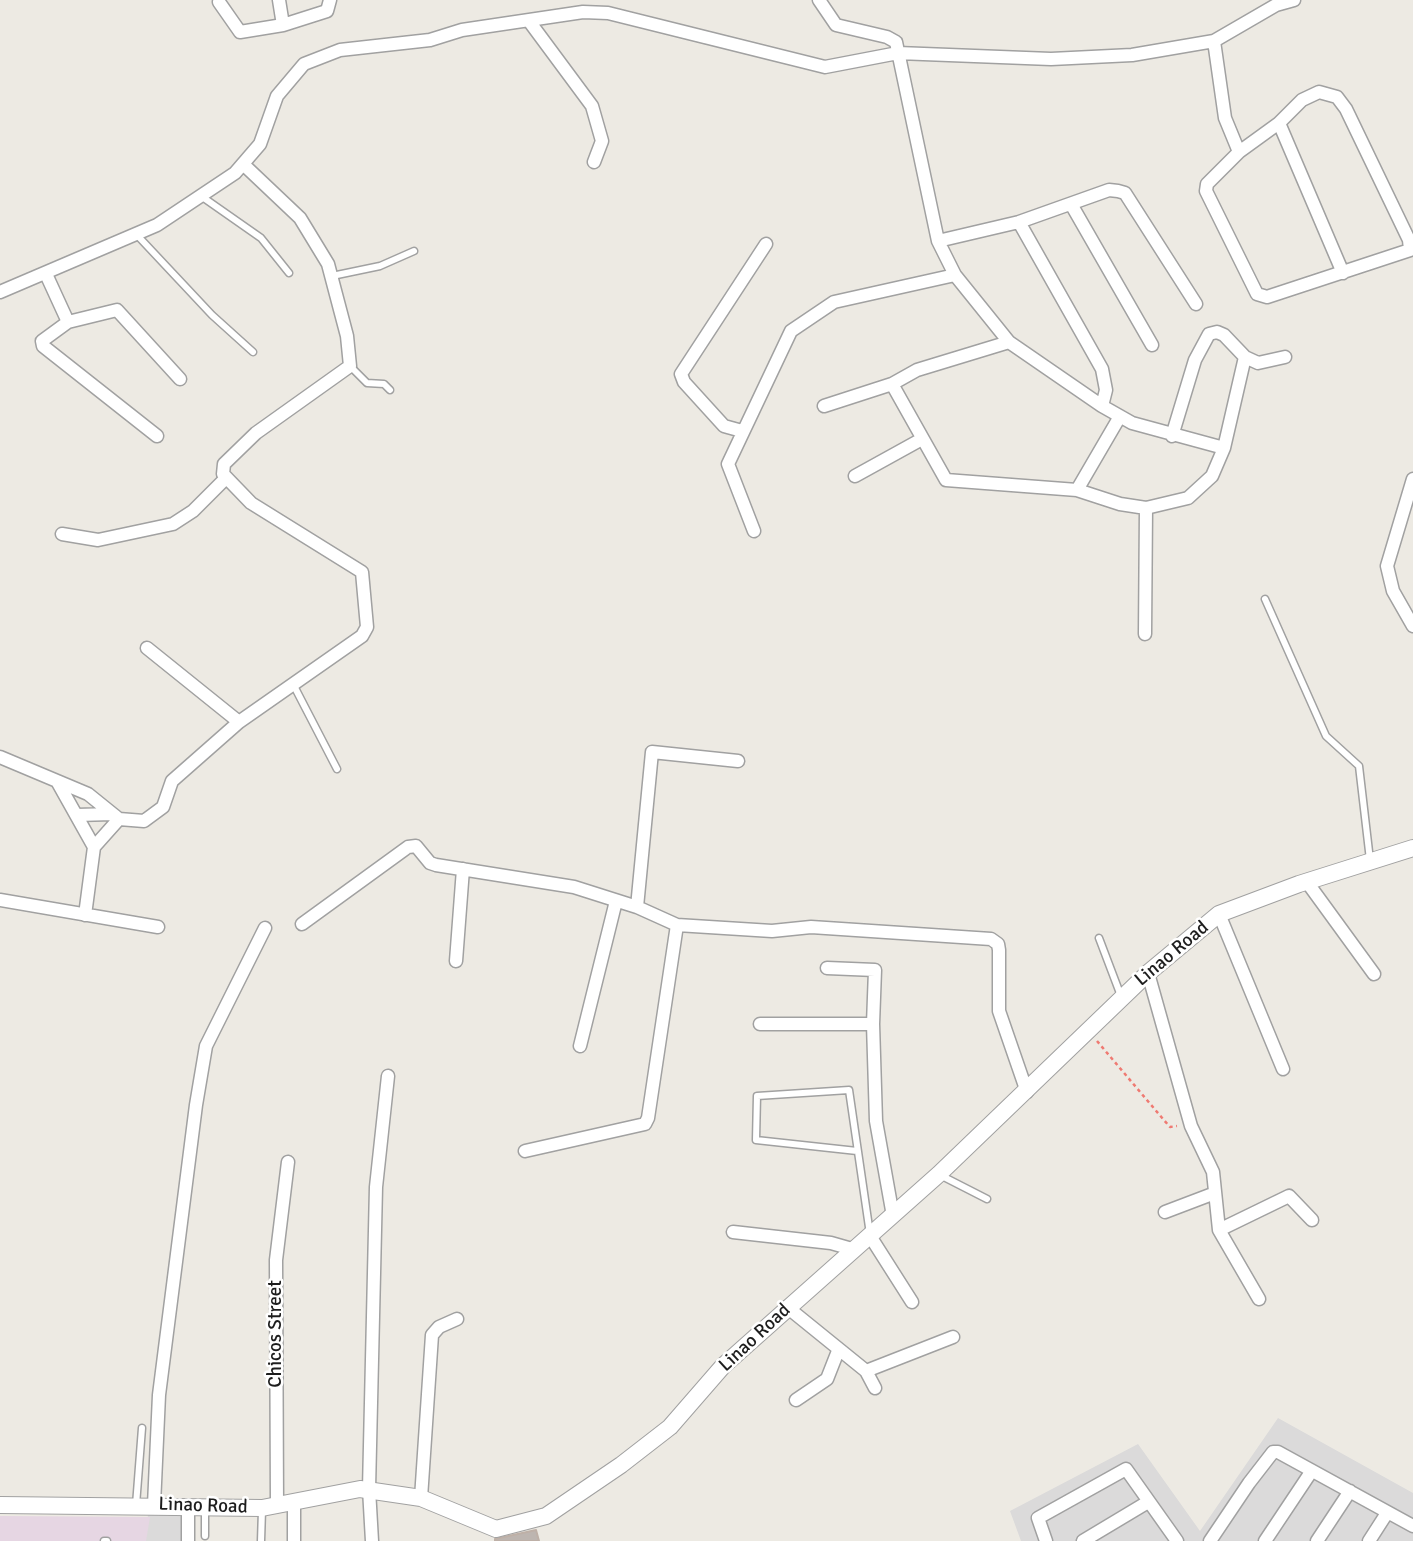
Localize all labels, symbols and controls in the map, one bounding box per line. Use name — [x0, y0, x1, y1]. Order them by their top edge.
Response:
street label: Linao Road — [1130, 917, 1214, 991]
street label: Chicos Street — [265, 1280, 287, 1388]
street label: Linao Road — [715, 1299, 795, 1377]
street label: Linao Road — [158, 1493, 248, 1519]

